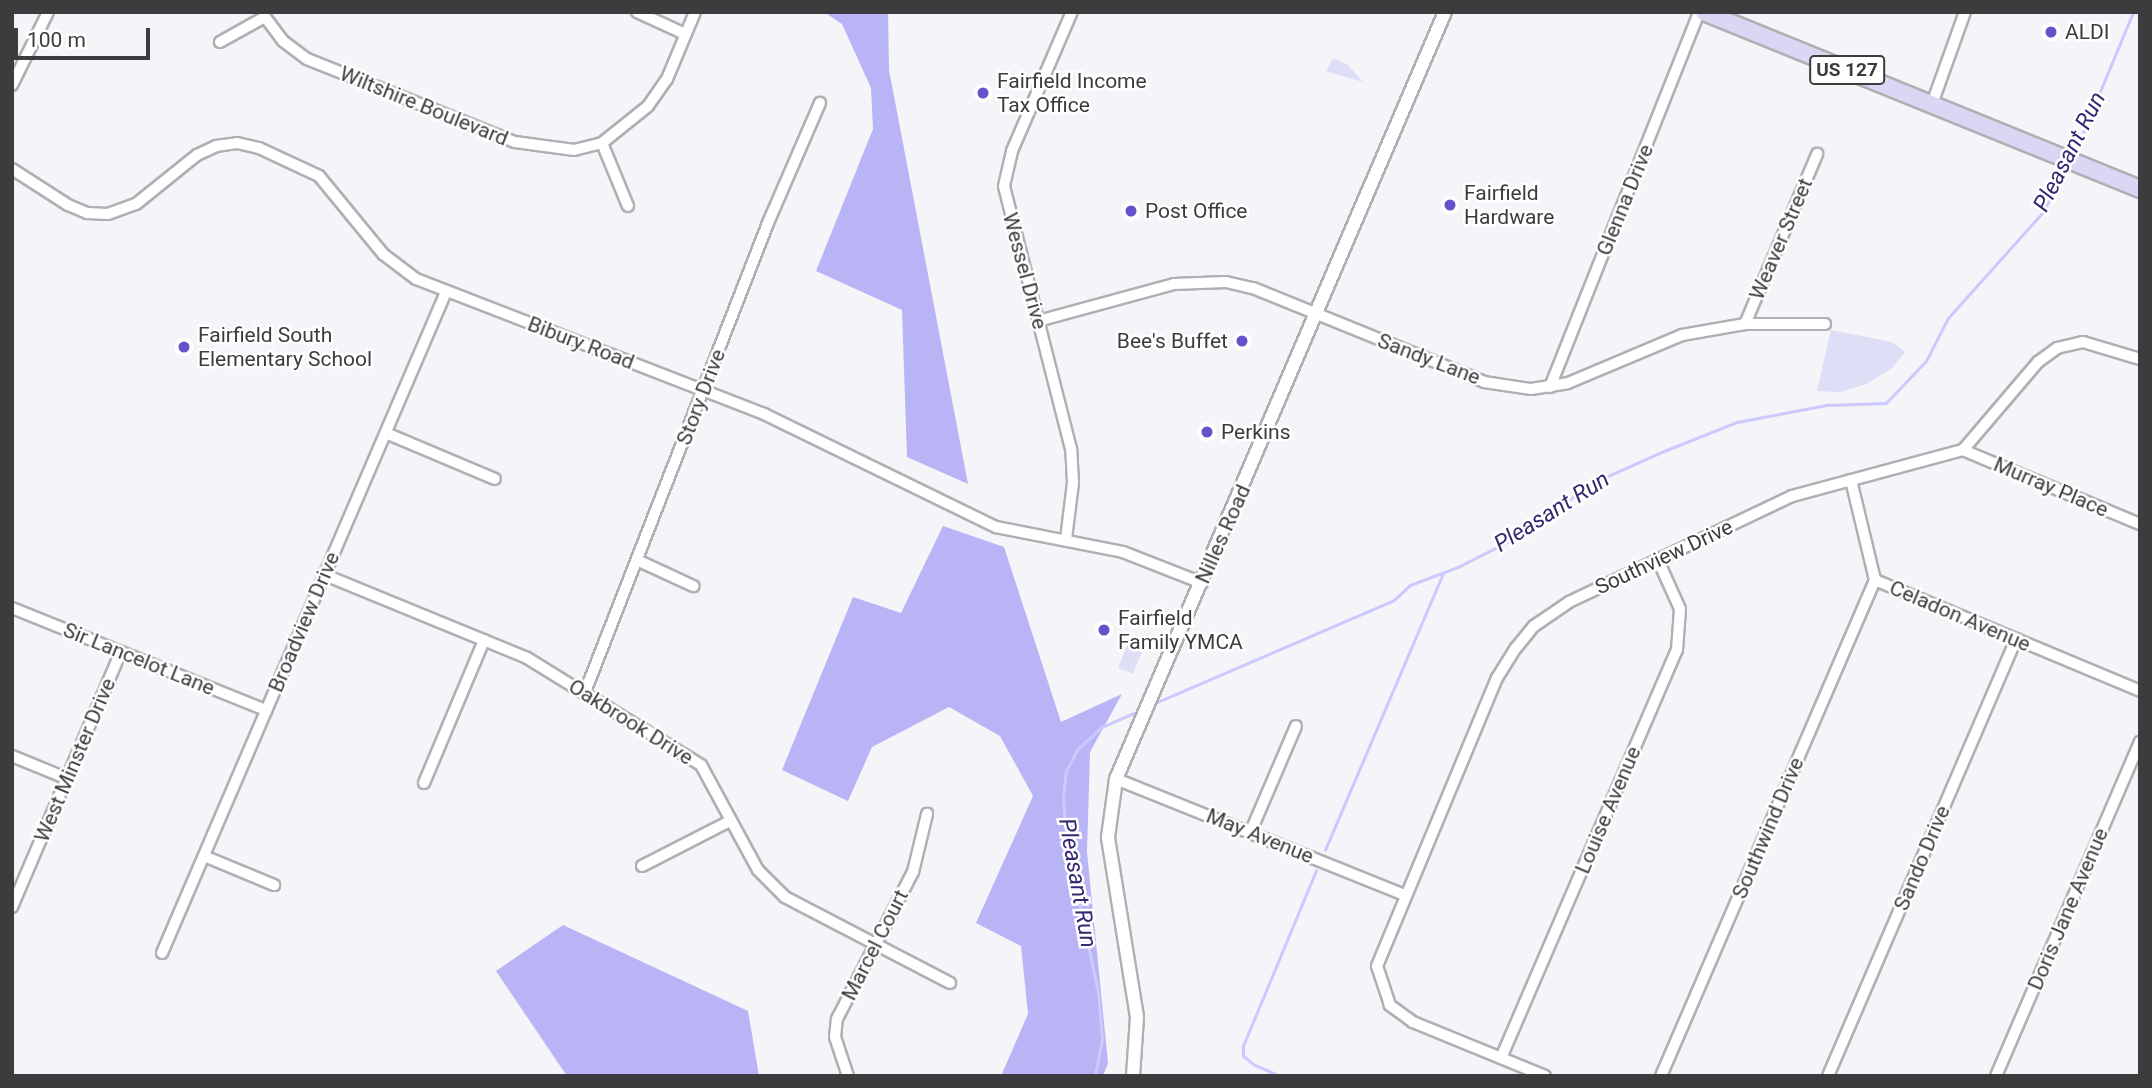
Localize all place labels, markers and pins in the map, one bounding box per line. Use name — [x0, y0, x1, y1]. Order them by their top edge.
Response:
place label: ALDI — [2065, 19, 2110, 45]
marker: ALDI — [2043, 24, 2059, 40]
place label: Fairfield Income Tax Office — [997, 68, 1147, 118]
marker: Fairfield Income Tax Office — [975, 85, 991, 101]
place label: Fairfield Hardware — [1464, 180, 1554, 230]
marker: Fairfield Hardware — [1442, 197, 1458, 213]
place label: Post Office — [1145, 198, 1248, 224]
marker: Post Office — [1123, 203, 1139, 219]
place label: Fairfield South Elementary School — [198, 322, 372, 372]
place label: Bee's Buffet — [1117, 328, 1228, 354]
marker: Bee's Buffet — [1234, 333, 1250, 349]
marker: Fairfield South Elementary School — [176, 339, 192, 355]
place label: Perkins — [1221, 419, 1291, 445]
marker: Perkins — [1199, 424, 1215, 440]
place label: Fairfield Family YMCA — [1118, 605, 1243, 655]
marker: Fairfield Family YMCA — [1096, 622, 1112, 638]

